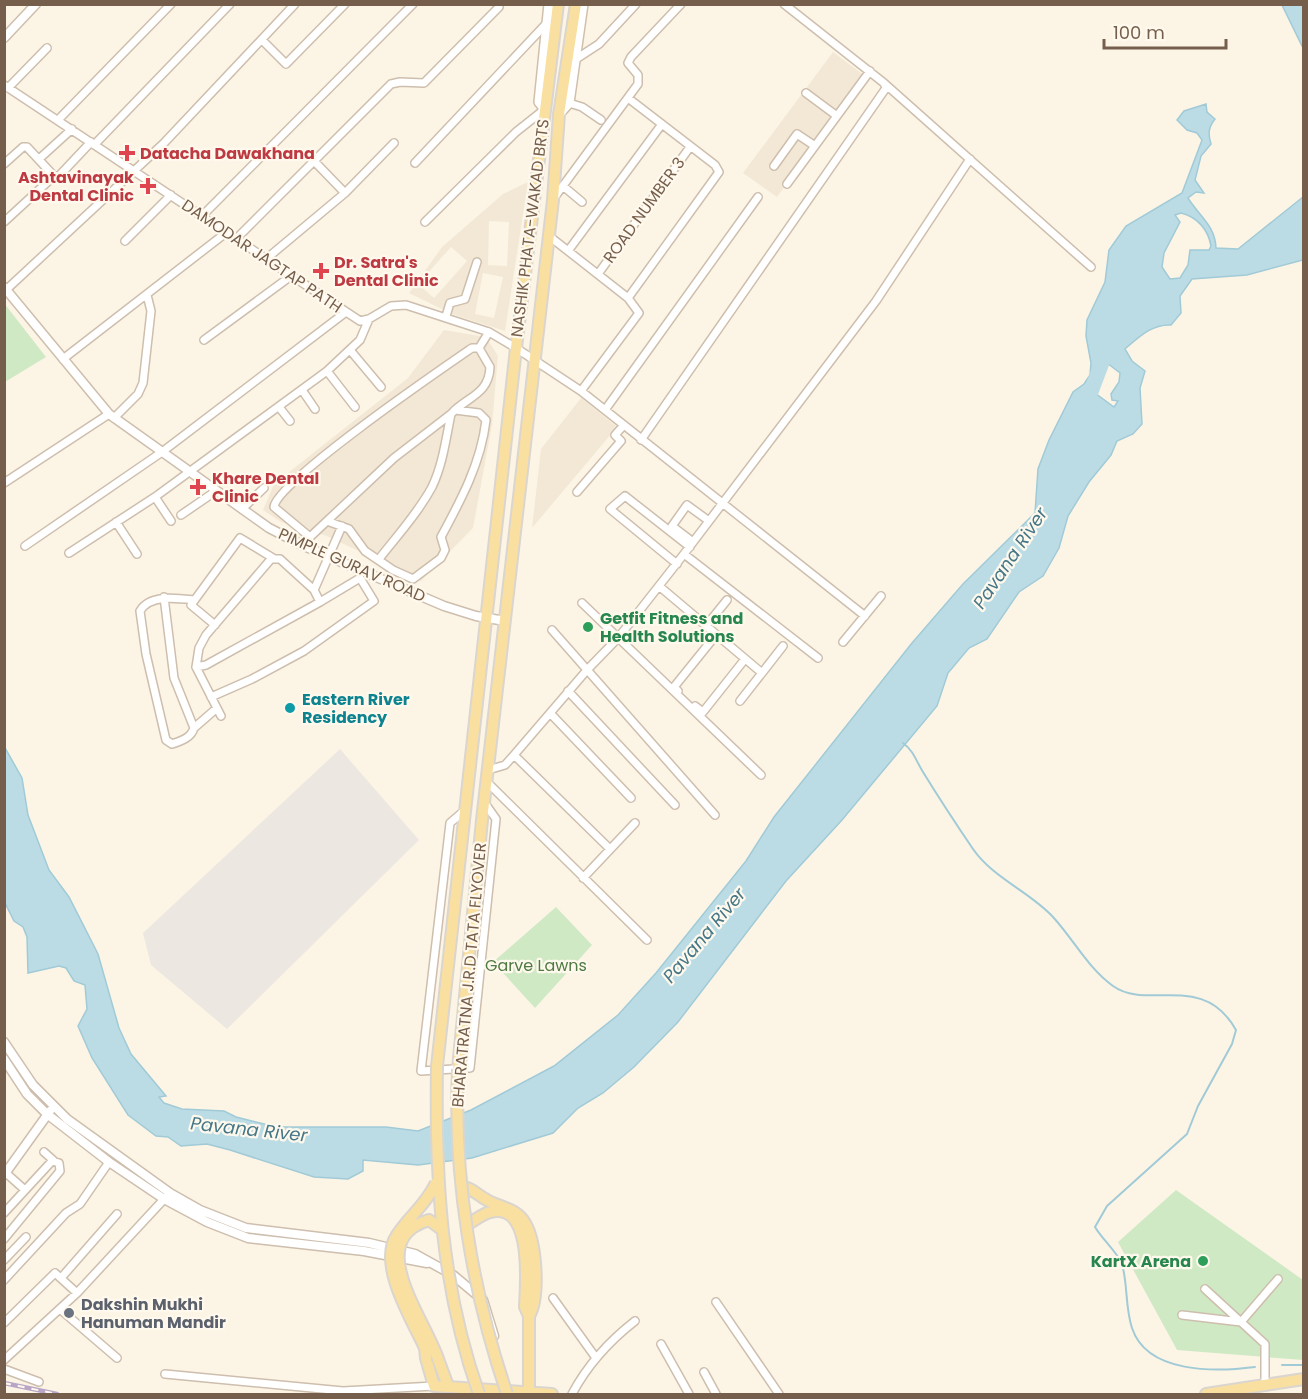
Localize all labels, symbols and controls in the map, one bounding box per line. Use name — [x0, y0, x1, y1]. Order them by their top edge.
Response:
scale bar — [1104, 12, 1226, 50]
text: 100 m — [1113, 20, 1165, 45]
street label: NASHIK PHATA-WAKAD BRTS — [505, 118, 555, 338]
place label: Datacha Dawakhana — [140, 142, 315, 165]
marker: Datacha Dawakhana — [118, 144, 136, 162]
street label: ROAD NUMBER 3 — [598, 152, 690, 268]
place label: Ashtavinayak Dental Clinic — [18, 166, 134, 207]
marker: Ashtavinayak Dental Clinic — [139, 177, 157, 195]
street label: DAMODAR JAGTAP PATH — [177, 194, 347, 318]
place label: Dr. Satra's Dental Clinic — [334, 251, 439, 292]
marker: Dr. Satra's Dental Clinic — [312, 262, 330, 280]
place label: Khare Dental Clinic — [212, 467, 319, 508]
marker: Khare Dental Clinic — [189, 478, 207, 496]
water label: Pavana River — [967, 501, 1054, 614]
street label: PIMPLE GURAV ROAD — [275, 522, 429, 608]
place label: Getfit Fitness and Health Solutions — [600, 607, 743, 648]
marker: Getfit Fitness and Health Solutions — [581, 620, 595, 634]
place label: Eastern River Residency — [302, 688, 410, 729]
marker: Eastern River Residency — [283, 701, 297, 715]
street label: BHARATRATNA J.R.D TATA FLYOVER — [446, 842, 492, 1108]
water label: Pavana River — [657, 881, 752, 988]
park label: Garve Lawns — [485, 954, 587, 977]
water label: Pavana River — [189, 1110, 310, 1148]
place label: KartX Arena — [1091, 1250, 1191, 1273]
marker: KartX Arena — [1196, 1254, 1210, 1268]
place label: Dakshin Mukhi Hanuman Mandir — [81, 1293, 226, 1334]
marker: Dakshin Mukhi Hanuman Mandir — [62, 1306, 76, 1320]

